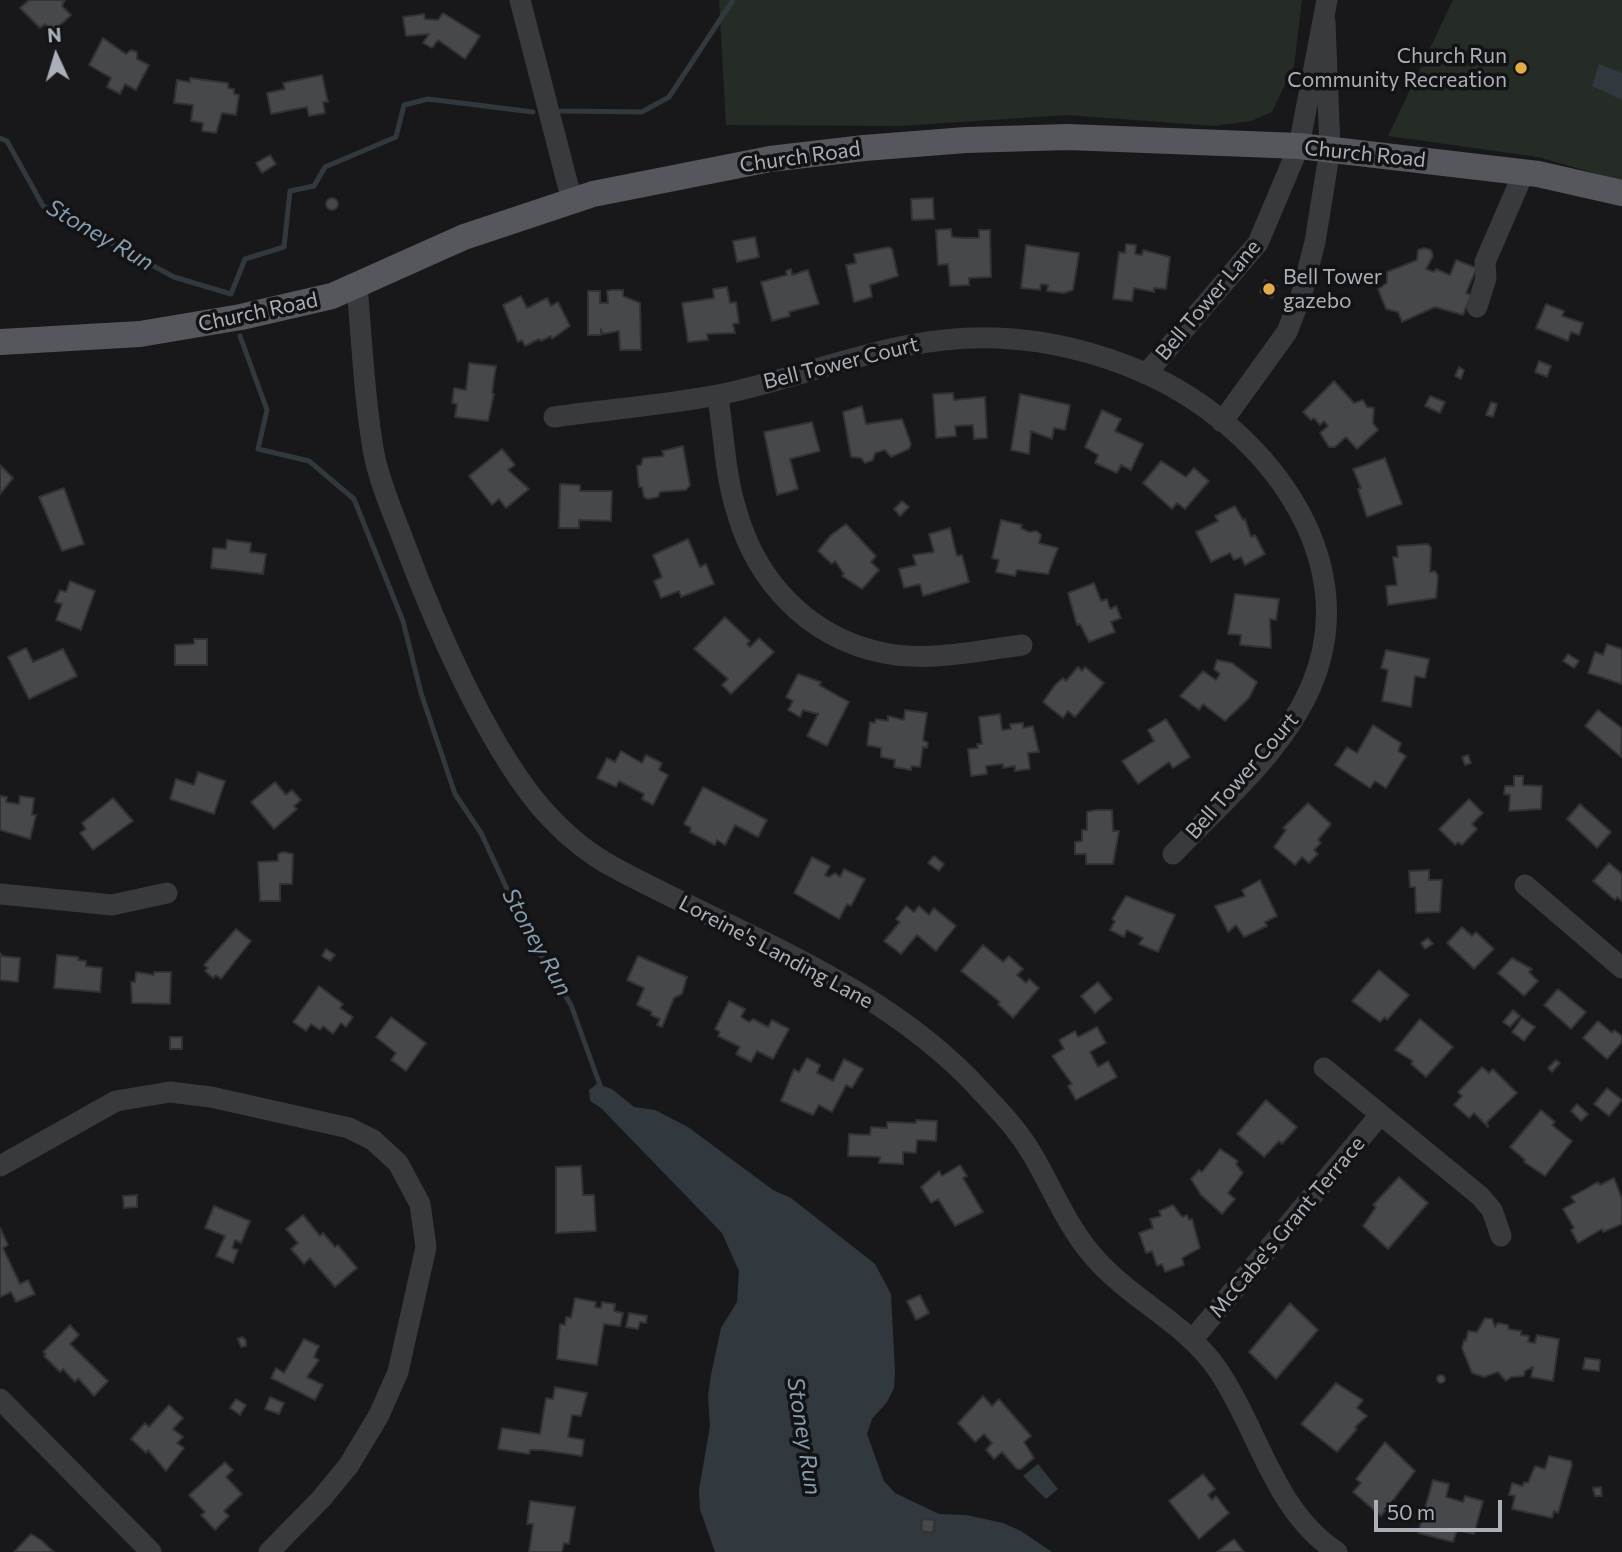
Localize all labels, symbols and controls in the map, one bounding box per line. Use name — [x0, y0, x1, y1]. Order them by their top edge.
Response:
north arrow — [21, 21, 91, 91]
text: N — [47, 23, 62, 47]
place label: Church Run Community Recreation — [1287, 43, 1507, 93]
marker: Church Run Community Recreation — [1513, 60, 1529, 76]
street label: Church Road — [1303, 135, 1427, 173]
street label: Church Road — [738, 136, 862, 178]
water label: Stoney Run — [42, 193, 158, 277]
street label: Bell Tower Lane — [1150, 235, 1266, 365]
place label: Bell Tower gazebo — [1283, 264, 1382, 314]
marker: Bell Tower gazebo — [1261, 281, 1277, 297]
street label: Church Road — [196, 287, 320, 337]
street label: Bell Tower Court — [761, 332, 921, 394]
street label: Bell Tower Court — [1180, 708, 1304, 844]
water label: Stoney Run — [496, 883, 578, 1001]
street label: Loreine's Landing Lane — [675, 890, 877, 1014]
street label: McCabe's Grant Terrace — [1204, 1131, 1370, 1323]
water label: Stoney Run — [781, 1375, 827, 1497]
scale bar — [1377, 1486, 1505, 1530]
text: 50 m — [1387, 1499, 1435, 1524]

